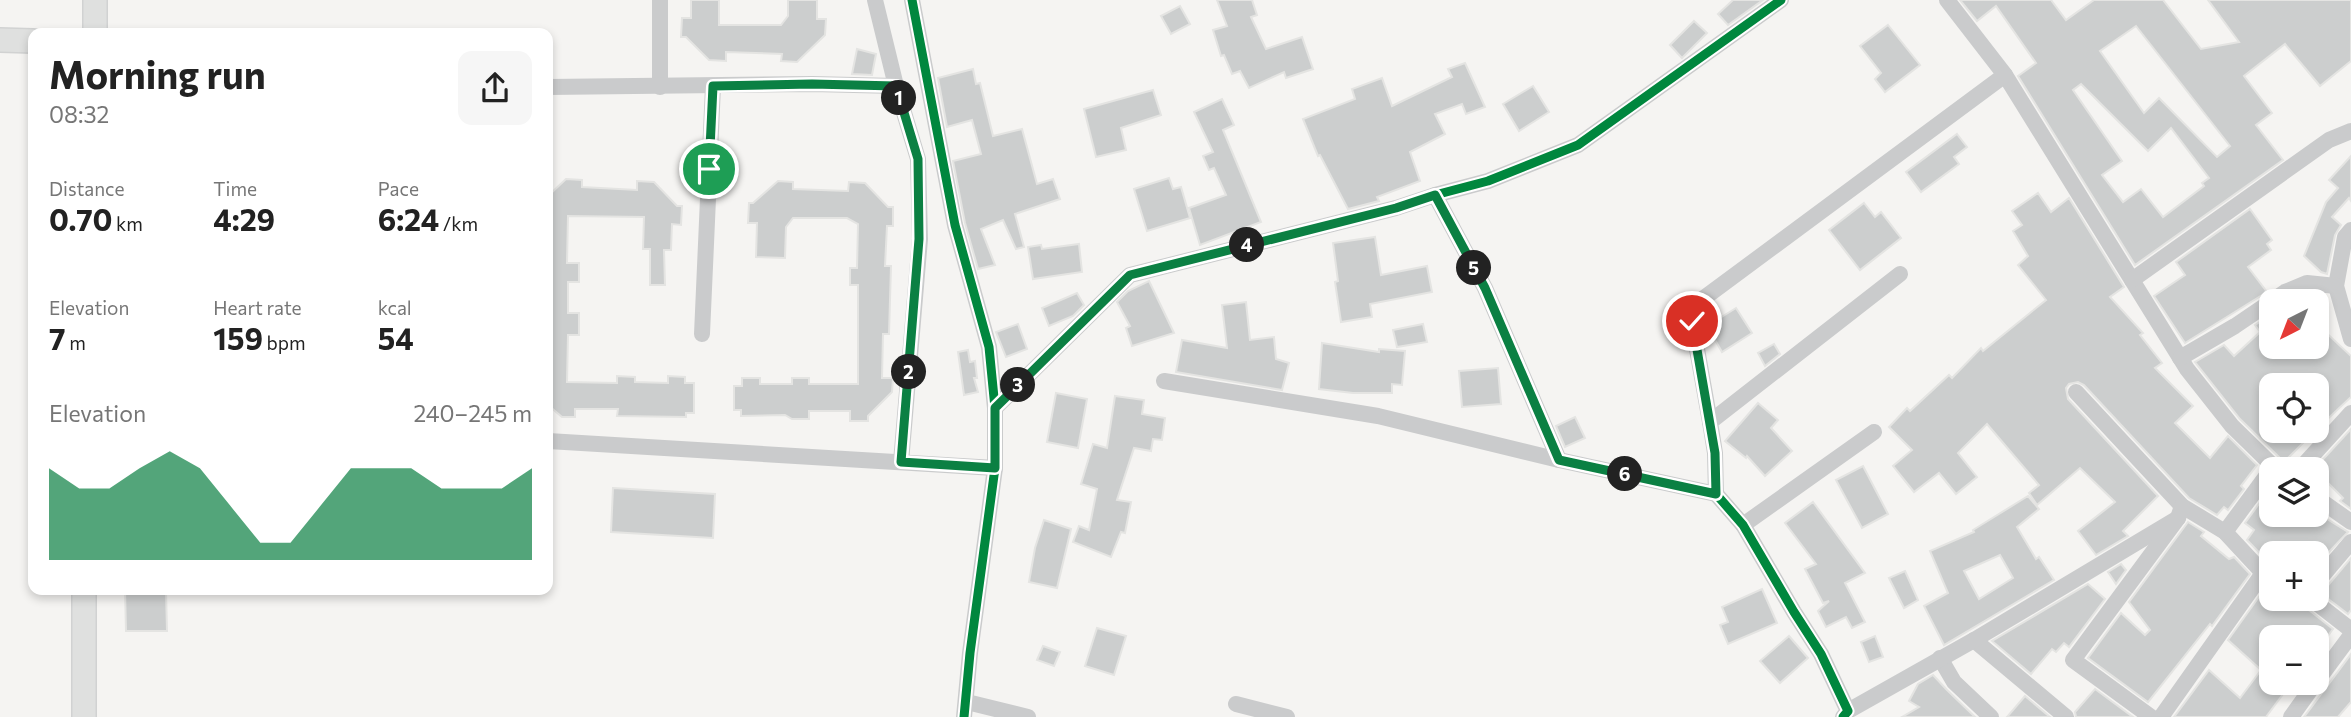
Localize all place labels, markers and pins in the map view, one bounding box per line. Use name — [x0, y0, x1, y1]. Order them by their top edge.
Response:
pin: 1 — [881, 80, 916, 116]
pin — [679, 139, 739, 199]
pin: 4 — [1230, 228, 1264, 262]
pin: 5 — [1456, 250, 1492, 286]
pin — [1662, 291, 1722, 351]
pin: 2 — [892, 354, 926, 390]
pin: 3 — [1000, 368, 1036, 402]
pin: 6 — [1608, 456, 1642, 491]

